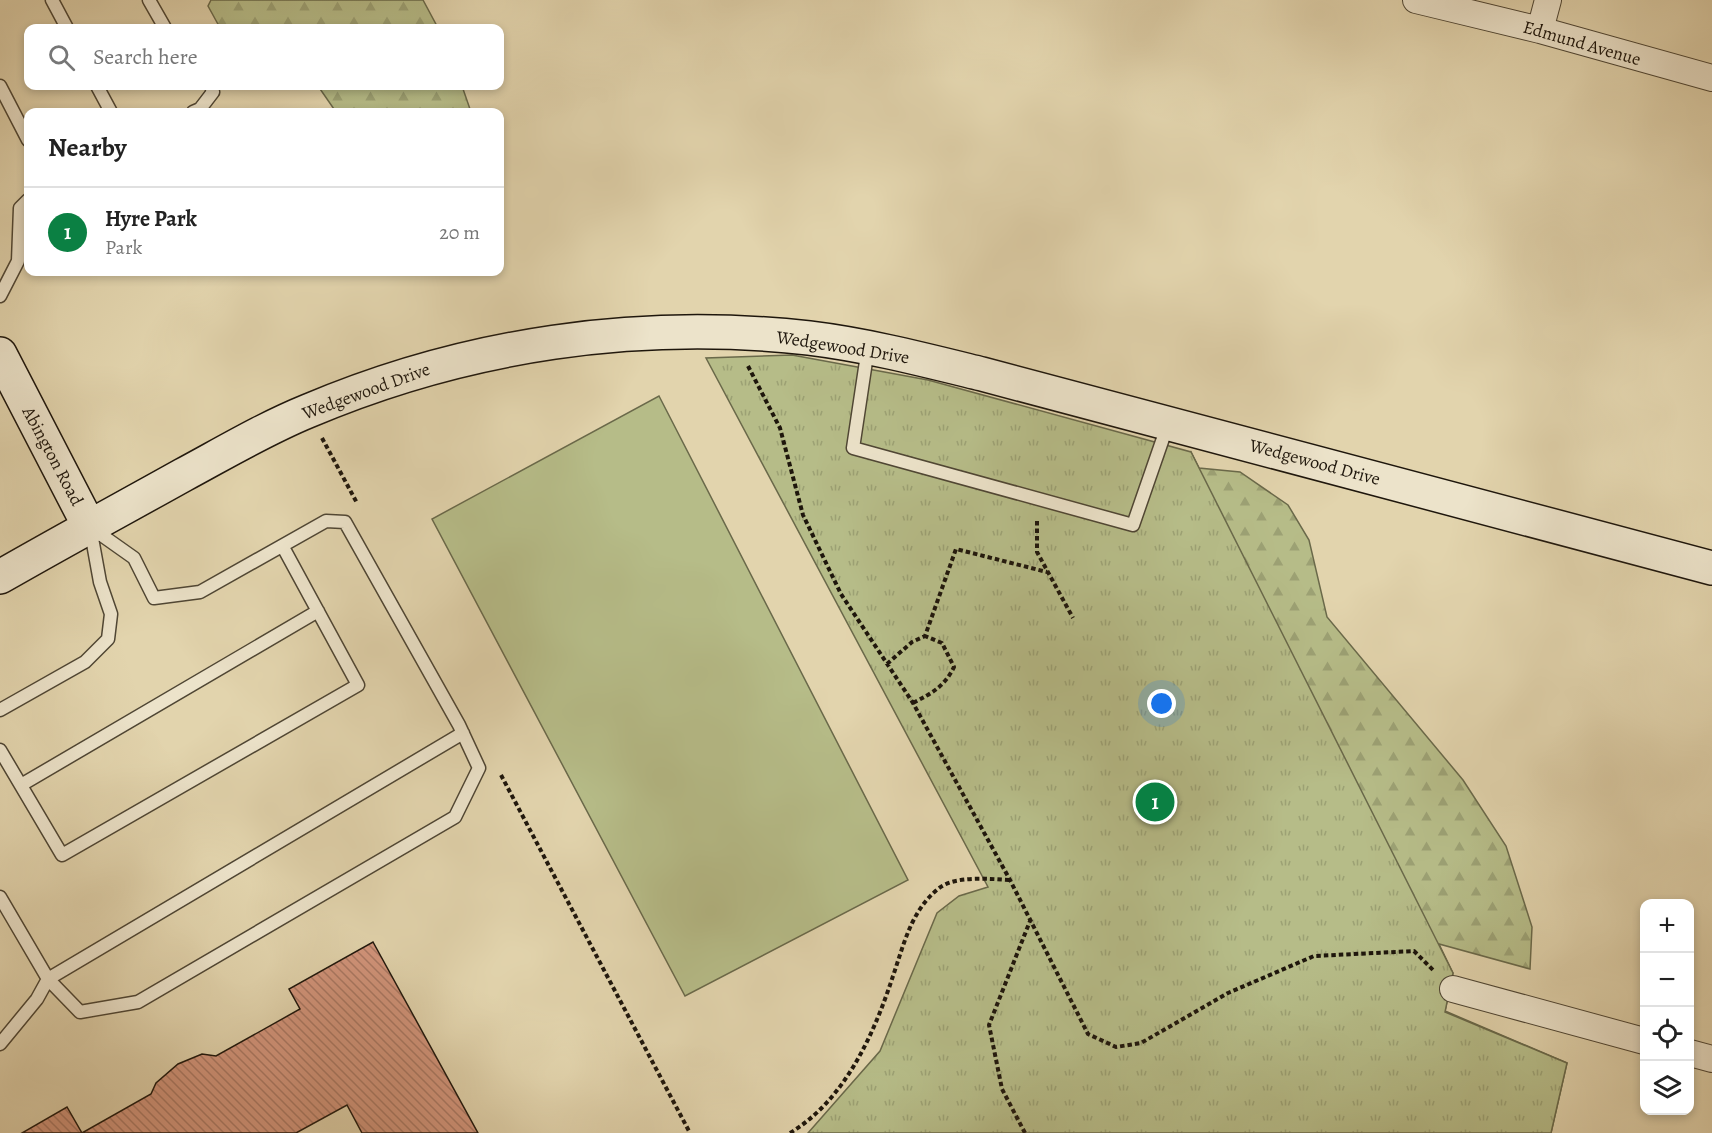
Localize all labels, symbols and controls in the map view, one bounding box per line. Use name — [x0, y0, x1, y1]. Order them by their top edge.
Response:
street label: Edmund Avenue — [1520, 15, 1644, 71]
search box — [24, 24, 504, 90]
icon: search — [45, 41, 78, 74]
text: Search here — [93, 42, 198, 72]
text: Nearby — [48, 130, 127, 165]
text: Hyre Park — [105, 204, 197, 234]
text: 1 — [64, 219, 71, 246]
text: 20 m — [439, 219, 480, 246]
text: Park — [105, 234, 143, 261]
street label: Wedgewood Drive — [774, 324, 911, 369]
street label: Wedgewood Drive — [298, 357, 433, 426]
street label: Abington Road — [16, 401, 89, 510]
street label: Wedgewood Drive — [1246, 433, 1383, 491]
your location — [1147, 689, 1176, 718]
pin: 1 — [1136, 780, 1174, 824]
map controls — [1640, 899, 1694, 1115]
button: + — [1640, 899, 1694, 953]
button: − — [1640, 953, 1694, 1007]
button: locate — [1640, 1007, 1694, 1061]
button: layers — [1640, 1061, 1694, 1115]

